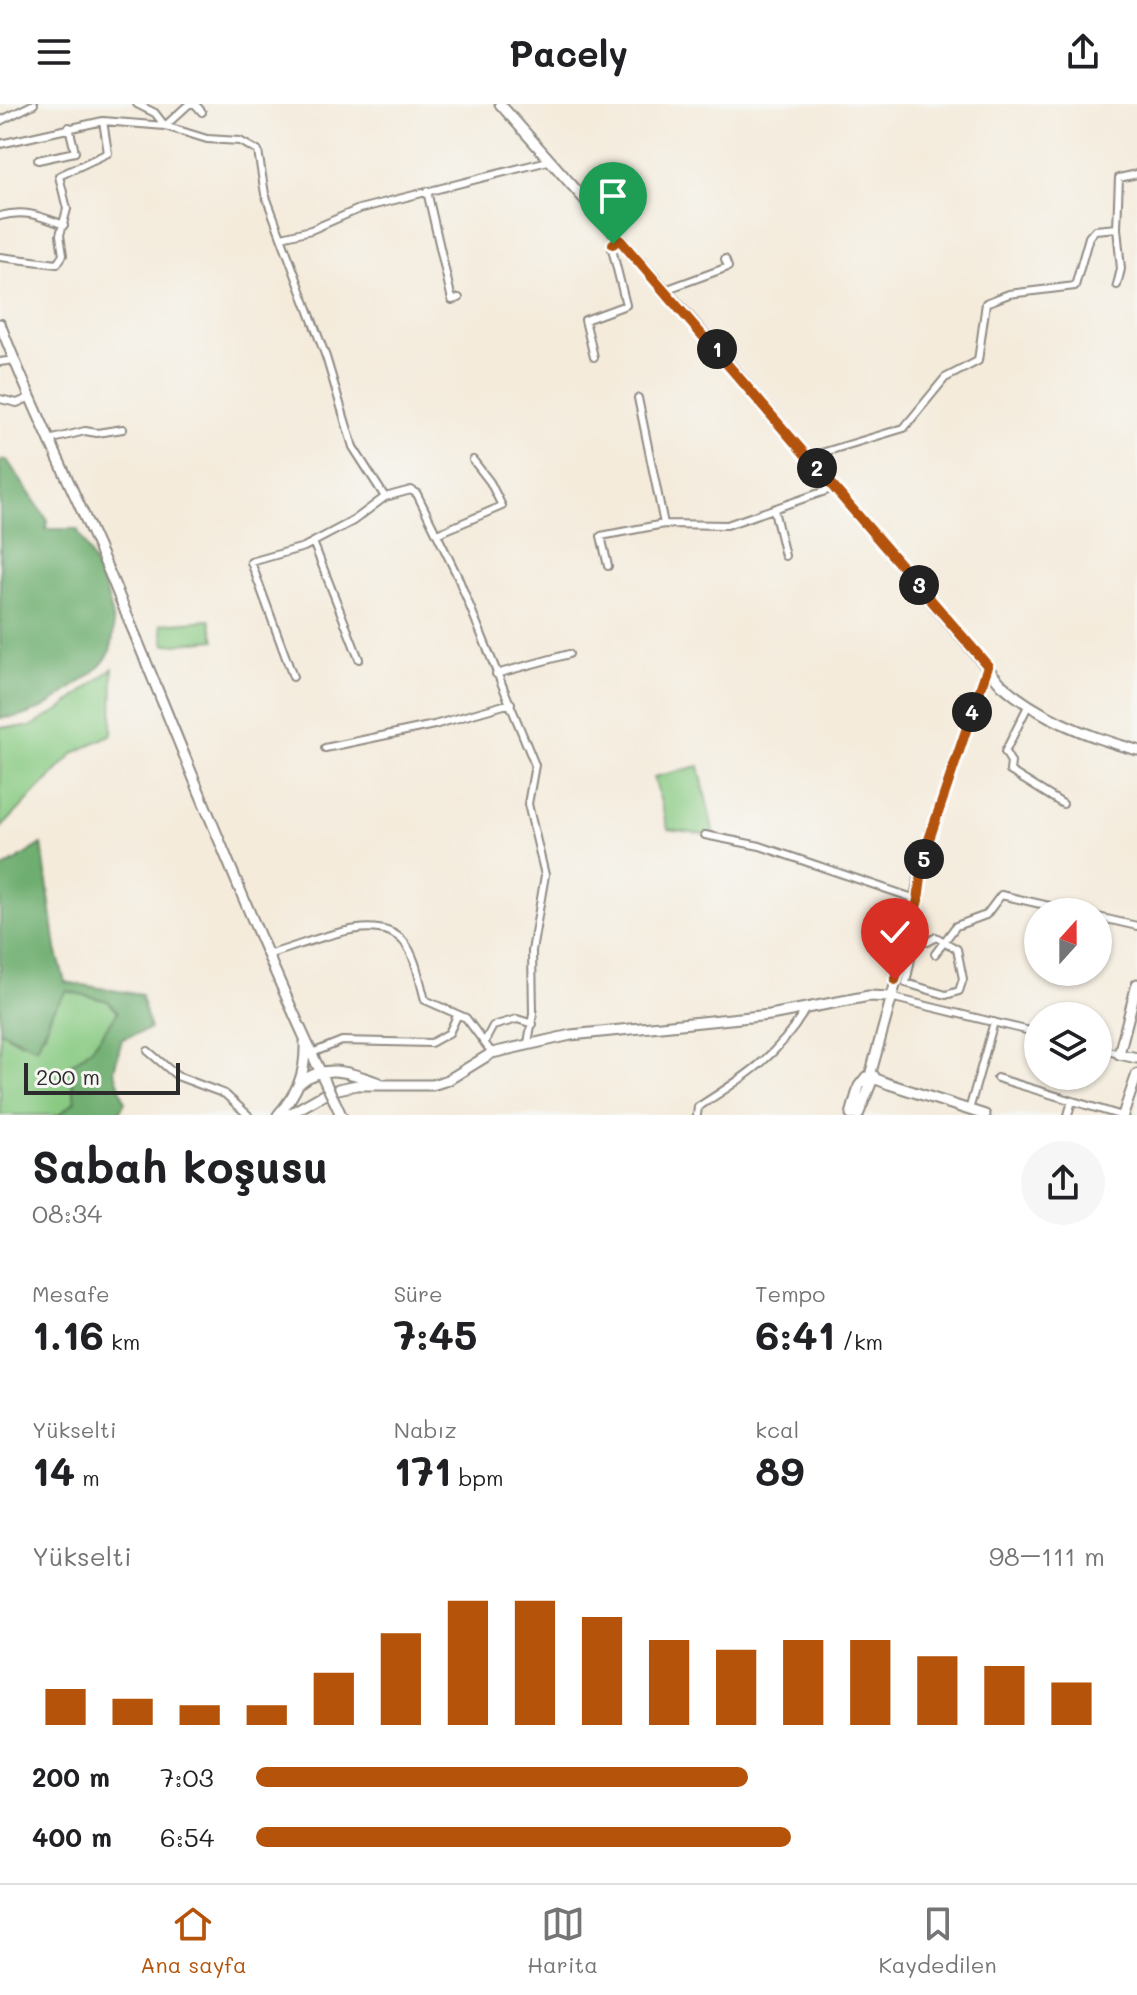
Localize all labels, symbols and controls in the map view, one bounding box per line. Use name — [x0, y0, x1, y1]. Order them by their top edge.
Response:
text: Pacely — [509, 29, 628, 76]
icon: menu — [32, 30, 76, 74]
icon: share — [1061, 30, 1105, 74]
pin — [579, 162, 647, 244]
icon: arrive — [591, 174, 635, 218]
pin: 1 — [697, 329, 737, 369]
text: 1 — [712, 334, 722, 363]
pin: 2 — [797, 448, 837, 488]
text: 2 — [811, 453, 823, 482]
pin: 3 — [899, 565, 939, 605]
text: 3 — [912, 570, 926, 599]
pin: 4 — [952, 692, 992, 732]
text: 4 — [965, 697, 979, 726]
pin: 5 — [904, 839, 944, 879]
text: 5 — [918, 844, 930, 873]
pin — [861, 898, 929, 980]
north arrow — [1024, 898, 1112, 986]
map controls — [1024, 898, 1112, 1090]
icon: check — [873, 910, 917, 954]
button: layers — [1024, 1002, 1112, 1090]
scale bar — [24, 1059, 180, 1095]
text: 200 m — [36, 1062, 100, 1091]
text: Sabah koşusu — [32, 1137, 328, 1194]
button: share — [1021, 1141, 1105, 1225]
text: 08:34 — [32, 1196, 102, 1230]
text: Mesafe — [32, 1279, 110, 1308]
text: Süre — [394, 1279, 443, 1308]
text: Tempo — [755, 1279, 825, 1308]
text: 1.16 — [32, 1308, 104, 1360]
text: 7:45 — [394, 1308, 477, 1360]
text: 6:41 — [755, 1308, 835, 1360]
text: km — [104, 1327, 140, 1356]
text: /km — [835, 1327, 883, 1356]
text: Yükselti — [32, 1415, 116, 1444]
text: Nabız — [394, 1415, 457, 1444]
text: kcal — [755, 1415, 799, 1444]
text: 14 — [32, 1444, 75, 1496]
text: 171 — [394, 1444, 451, 1496]
text: 89 — [755, 1444, 804, 1496]
text: m — [75, 1463, 100, 1492]
text: bpm — [451, 1463, 504, 1492]
text: Yükselti — [32, 1539, 132, 1573]
text: 98–111 m — [989, 1539, 1105, 1573]
text: 200 m — [32, 1760, 110, 1794]
text: 7:03 — [160, 1760, 214, 1794]
text: 400 m — [32, 1820, 112, 1854]
text: 6:54 — [160, 1820, 214, 1854]
tab: Ana sayfa — [140, 1902, 247, 1979]
tab: Harita — [527, 1902, 598, 1979]
tab: Kaydedilen — [879, 1902, 997, 1979]

